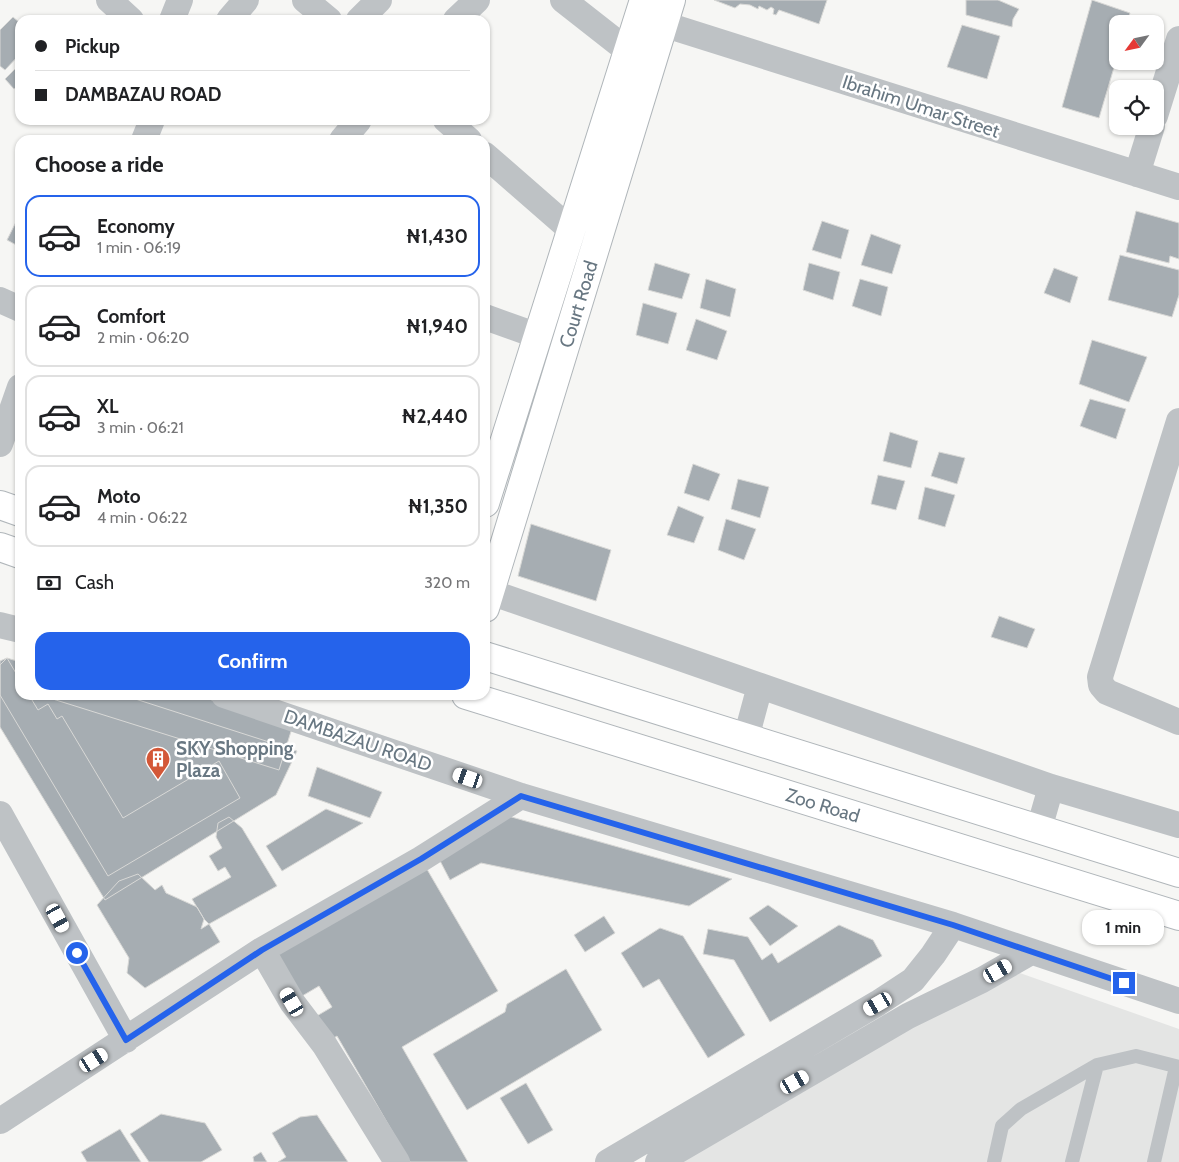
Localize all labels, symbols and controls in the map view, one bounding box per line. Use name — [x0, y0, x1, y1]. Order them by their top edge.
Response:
north arrow — [1109, 15, 1164, 70]
map controls — [1109, 15, 1164, 135]
text: Pickup — [65, 35, 120, 58]
street label: Ibrahim Umar Street — [839, 70, 1003, 143]
button: locate — [1109, 80, 1164, 135]
text: DAMBAZAU ROAD — [65, 83, 221, 106]
text: Choose a ride — [35, 151, 164, 178]
icon: car — [37, 214, 82, 259]
text: Economy — [97, 215, 175, 238]
text: ₦1,430 — [406, 225, 468, 248]
text: 1 min · 06:19 — [97, 238, 181, 257]
street label: Court Road — [554, 258, 603, 350]
icon: car — [37, 304, 82, 349]
text: Comfort — [97, 305, 166, 328]
text: ₦1,940 — [406, 315, 468, 338]
text: 2 min · 06:20 — [97, 328, 190, 347]
icon: car — [37, 394, 82, 439]
text: XL — [97, 395, 118, 418]
text: ₦2,440 — [401, 405, 468, 428]
text: 3 min · 06:21 — [97, 418, 184, 437]
icon: car — [37, 484, 82, 529]
text: Moto — [97, 485, 141, 508]
text: ₦1,350 — [407, 495, 468, 518]
text: 4 min · 06:22 — [97, 508, 188, 527]
icon: cash — [35, 569, 63, 597]
text: Cash — [75, 571, 114, 594]
text: 320 m — [424, 573, 470, 592]
button: Confirm — [35, 632, 470, 690]
street label: DAMBAZAU ROAD — [281, 704, 435, 777]
place label: SKY Shopping Plaza — [176, 737, 294, 782]
building icon: SKY Shopping Plaza — [145, 746, 171, 780]
car — [451, 766, 484, 790]
street label: Zoo Road — [783, 783, 863, 828]
car — [44, 901, 71, 935]
callout: 1 min — [1083, 910, 1165, 946]
text: 1 min — [1105, 918, 1141, 937]
route start — [66, 942, 88, 964]
car — [981, 957, 1014, 985]
route end — [1113, 972, 1135, 994]
car — [278, 985, 305, 1019]
car — [861, 990, 894, 1018]
car — [77, 1046, 110, 1074]
car — [778, 1068, 811, 1096]

